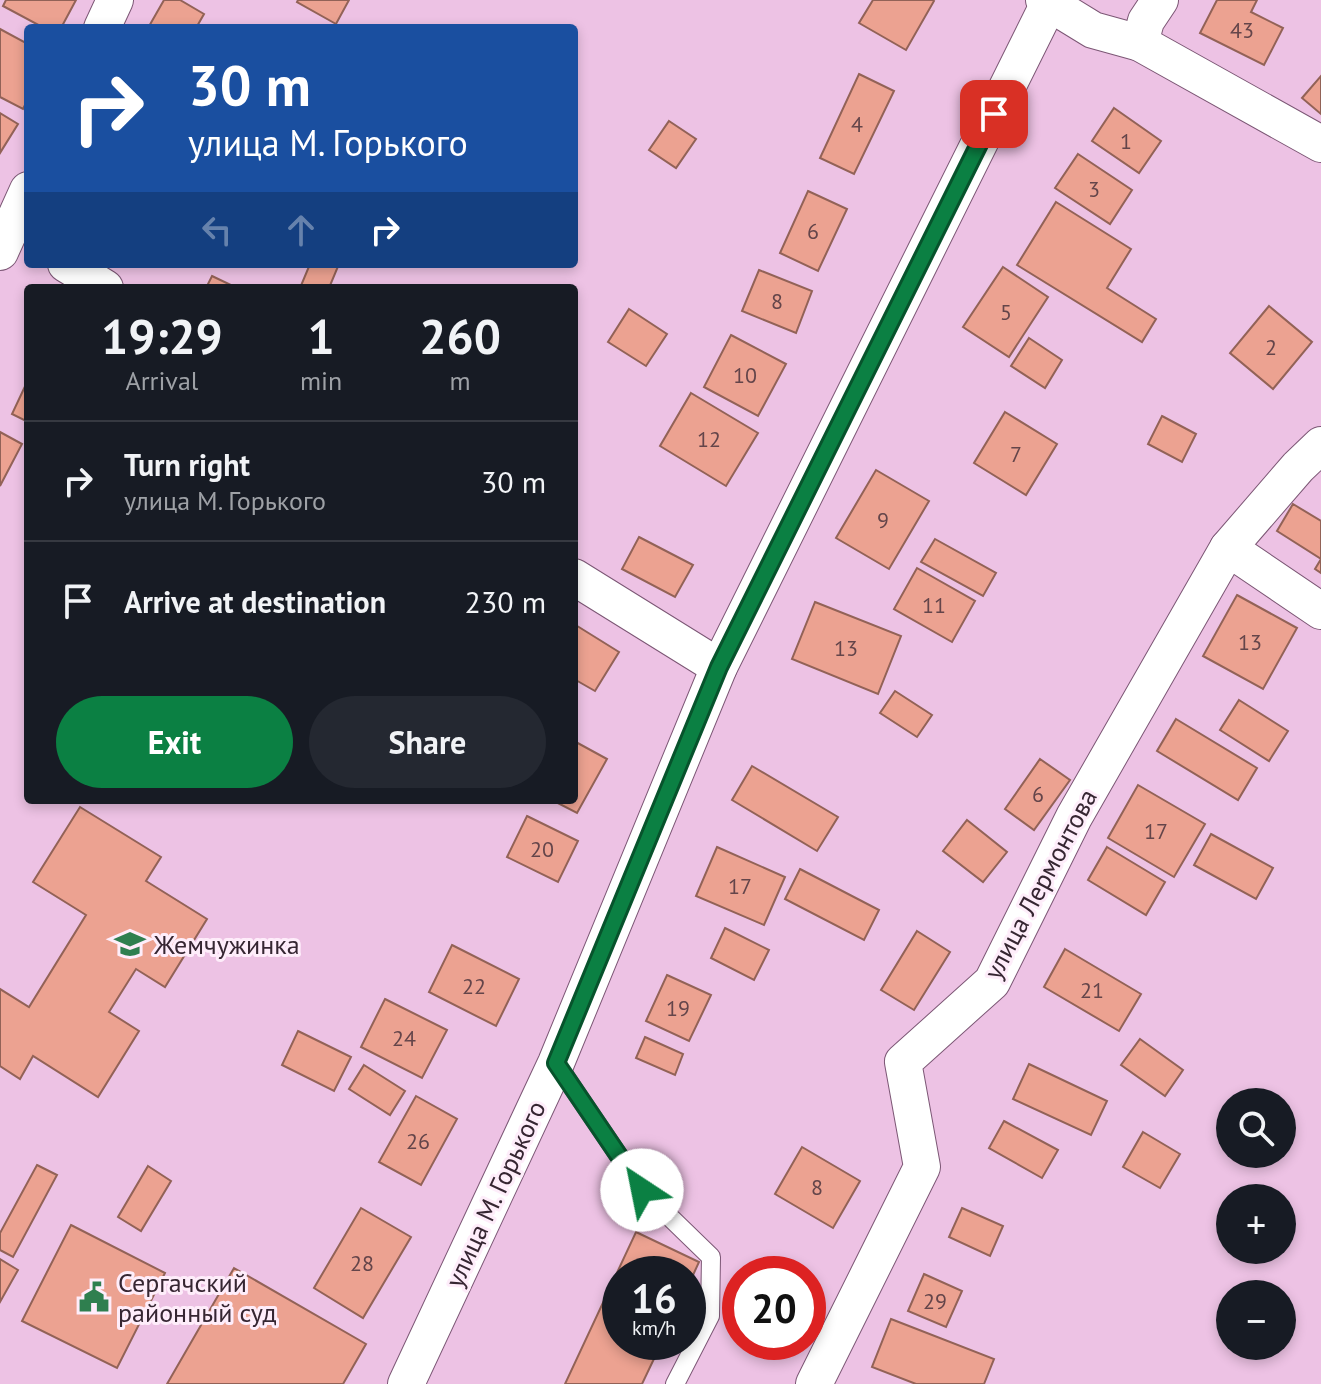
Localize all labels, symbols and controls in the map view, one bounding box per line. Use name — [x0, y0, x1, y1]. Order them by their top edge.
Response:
house number: 43 — [1230, 16, 1254, 44]
text: 30 m — [188, 49, 311, 121]
icon: right — [56, 56, 160, 160]
pin — [960, 80, 1028, 148]
icon: arrive — [972, 92, 1016, 136]
house number: 4 — [851, 110, 863, 138]
text: улица М. Горького — [188, 119, 468, 166]
house number: 1 — [1120, 127, 1132, 155]
house number: 3 — [1088, 175, 1100, 203]
icon: left — [195, 208, 239, 252]
icon: ahead — [279, 208, 323, 252]
icon: right — [363, 208, 407, 252]
house number: 6 — [807, 217, 819, 245]
house number: 8 — [771, 287, 783, 315]
house number: 5 — [1000, 298, 1012, 326]
text: 19:29 — [101, 305, 223, 367]
text: 1 — [307, 305, 335, 367]
text: 260 — [419, 305, 501, 367]
house number: 2 — [1265, 333, 1277, 361]
house number: 10 — [733, 361, 757, 389]
text: Arrival — [126, 364, 198, 397]
text: min — [300, 364, 342, 397]
text: m — [450, 364, 471, 397]
house number: 12 — [697, 425, 721, 453]
house number: 7 — [1010, 440, 1022, 468]
text: Turn right — [124, 445, 250, 484]
icon: right — [56, 459, 100, 503]
text: 30 m — [481, 462, 546, 501]
text: улица М. Горького — [124, 484, 326, 517]
house number: 9 — [877, 506, 889, 534]
icon: arrive — [56, 579, 100, 623]
text: Arrive at destination — [124, 582, 386, 621]
text: 230 m — [465, 582, 546, 621]
house number: 11 — [922, 591, 946, 619]
house number: 13 — [1238, 628, 1262, 656]
house number: 13 — [834, 634, 858, 662]
button: Exit — [56, 696, 293, 788]
button: Share — [309, 696, 546, 788]
house number: 6 — [1032, 780, 1044, 808]
street label: улица Лермонтова — [976, 783, 1104, 985]
house number: 17 — [1144, 817, 1168, 845]
house number: 20 — [530, 835, 554, 863]
house number: 17 — [728, 872, 752, 900]
school or university icon: Жемчужинка — [113, 927, 147, 961]
place label: Жемчужинка — [153, 928, 300, 961]
house number: 22 — [462, 972, 486, 1000]
house number: 21 — [1080, 976, 1104, 1004]
house number: 19 — [666, 994, 690, 1022]
house number: 24 — [392, 1024, 416, 1052]
map controls — [1216, 1088, 1296, 1360]
button: search — [1216, 1088, 1296, 1168]
street label: улица М. Горького — [437, 1095, 553, 1293]
house number: 26 — [406, 1127, 430, 1155]
position arrow — [600, 1148, 684, 1232]
house number: 8 — [811, 1173, 823, 1201]
button: + — [1216, 1184, 1296, 1264]
house number: 28 — [350, 1249, 374, 1277]
speed limit sign: 20 — [722, 1256, 826, 1360]
place label: Сергачский районный суд — [118, 1266, 277, 1329]
text: 16 — [631, 1272, 677, 1324]
public building icon: Сергачский районный суд — [77, 1280, 111, 1314]
button: − — [1216, 1280, 1296, 1360]
house number: 29 — [923, 1287, 947, 1315]
text: km/h — [632, 1315, 676, 1341]

